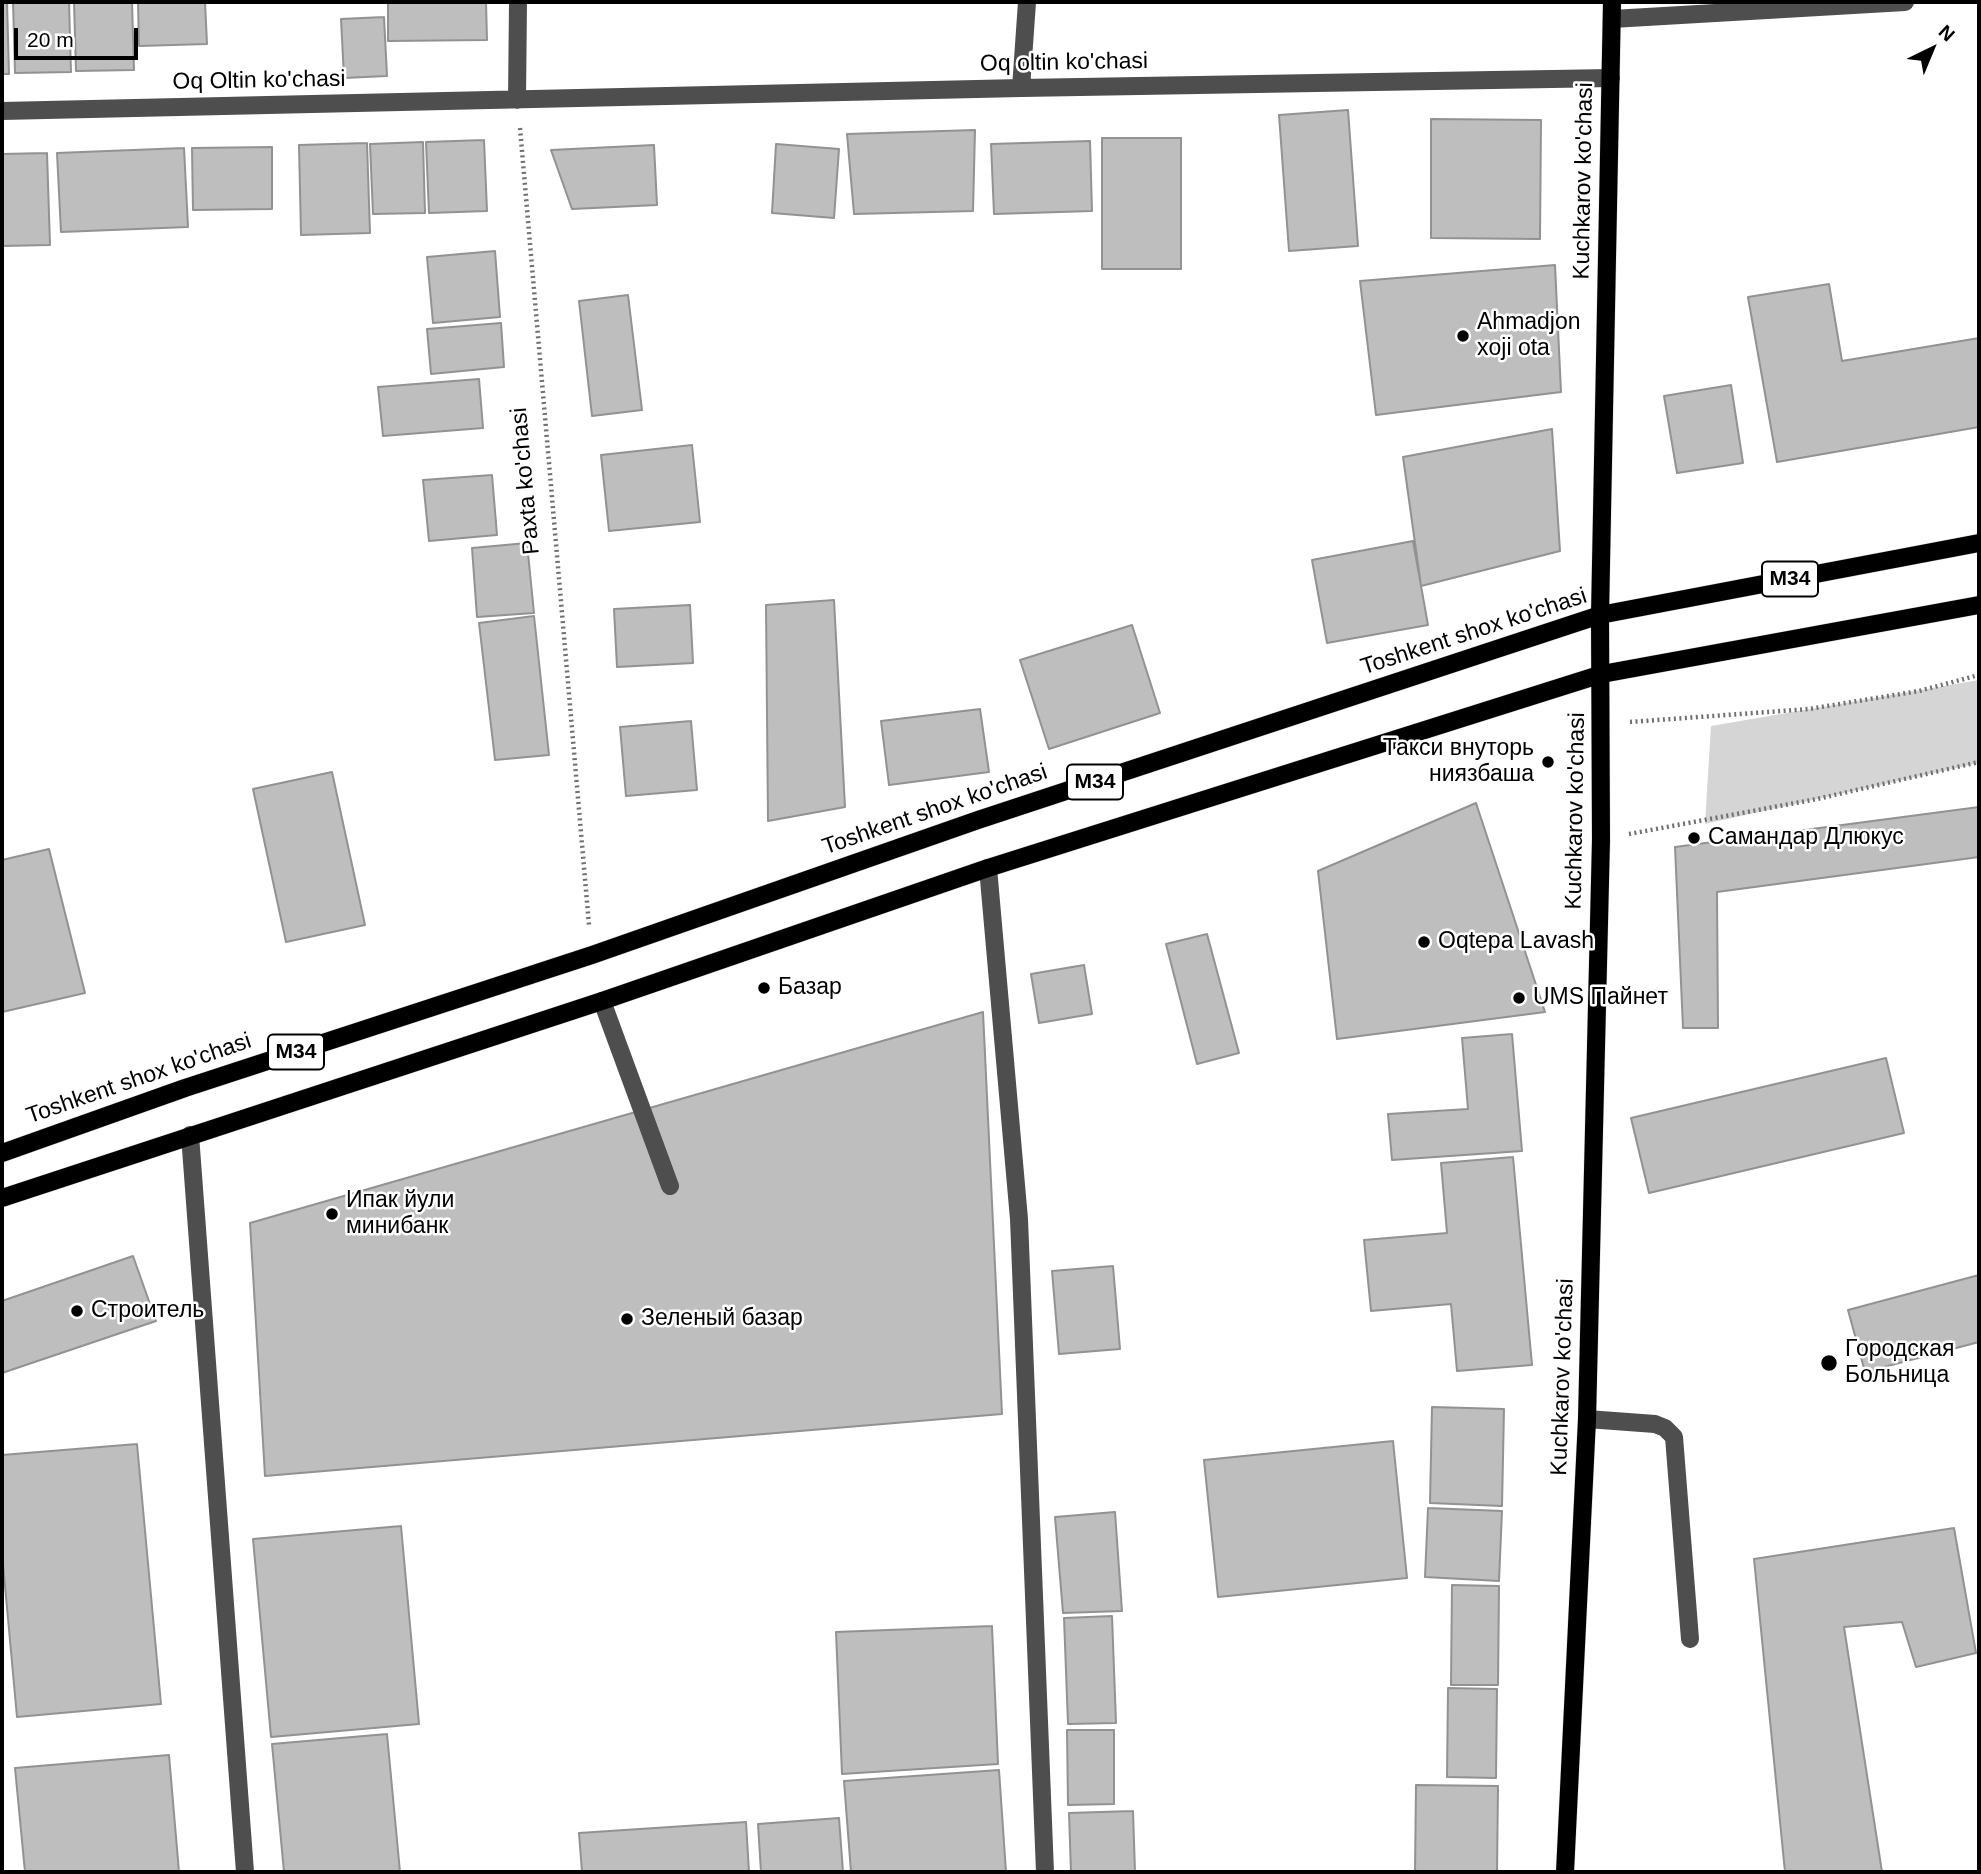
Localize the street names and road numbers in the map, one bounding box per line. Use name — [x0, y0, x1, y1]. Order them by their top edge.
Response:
street label: Oq oltin ko'chasi — [980, 48, 1148, 78]
street label: Oq Oltin ko'chasi — [172, 66, 346, 96]
street label: Kuchkarov ko'chasi — [1568, 82, 1600, 280]
street label: Paxta ko'chasi — [506, 406, 546, 556]
road number: M34 — [1762, 562, 1818, 596]
street label: Toshkent shox ko'chasi — [1358, 582, 1590, 682]
street label: Kuchkarov ko'chasi — [1560, 712, 1592, 910]
street label: Toshkent shox ko'chasi — [819, 759, 1051, 861]
road number: M34 — [1067, 764, 1123, 800]
street label: Toshkent shox ko'chasi — [23, 1028, 255, 1130]
road number: M34 — [268, 1034, 324, 1070]
street label: Kuchkarov ko'chasi — [1546, 1278, 1580, 1476]

